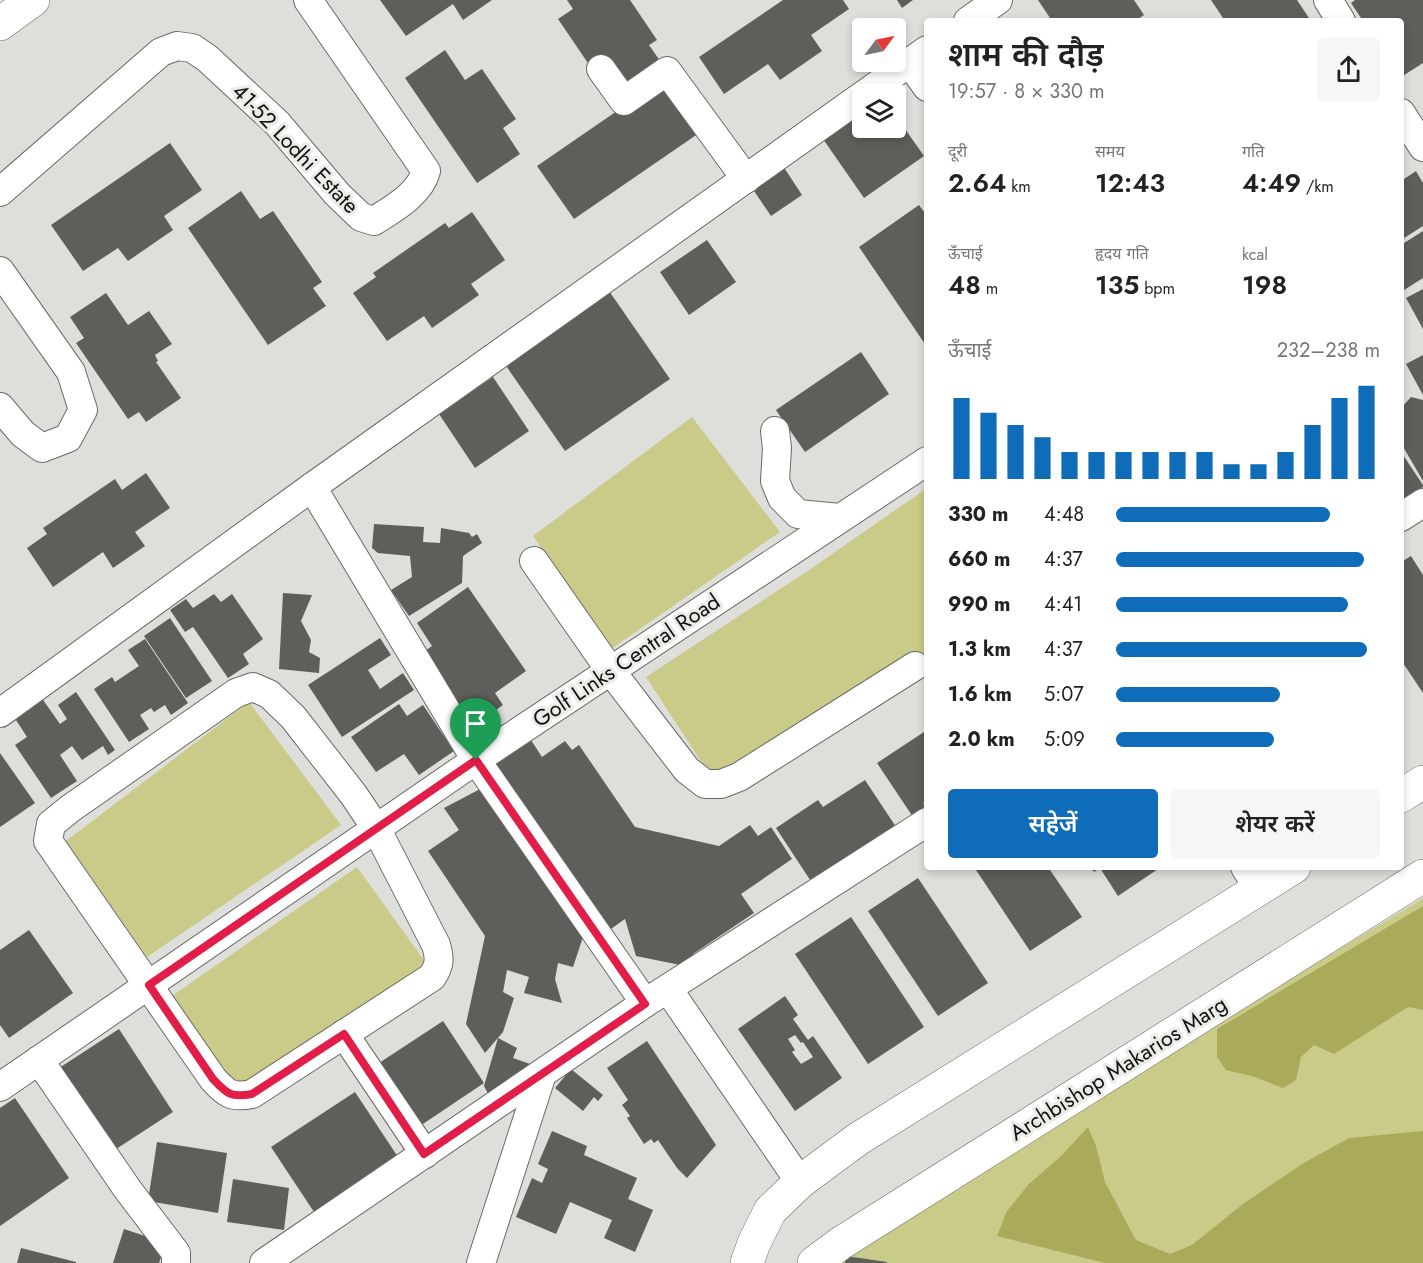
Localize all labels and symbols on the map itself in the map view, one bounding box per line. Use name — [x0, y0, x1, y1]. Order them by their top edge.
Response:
north arrow — [852, 18, 906, 72]
street label: 41-52 Lodhi Estate — [225, 76, 367, 220]
street label: Golf Links Central Road — [526, 585, 726, 735]
pin — [450, 698, 501, 760]
street label: Archbishop Makarios Marg — [1003, 988, 1233, 1148]

